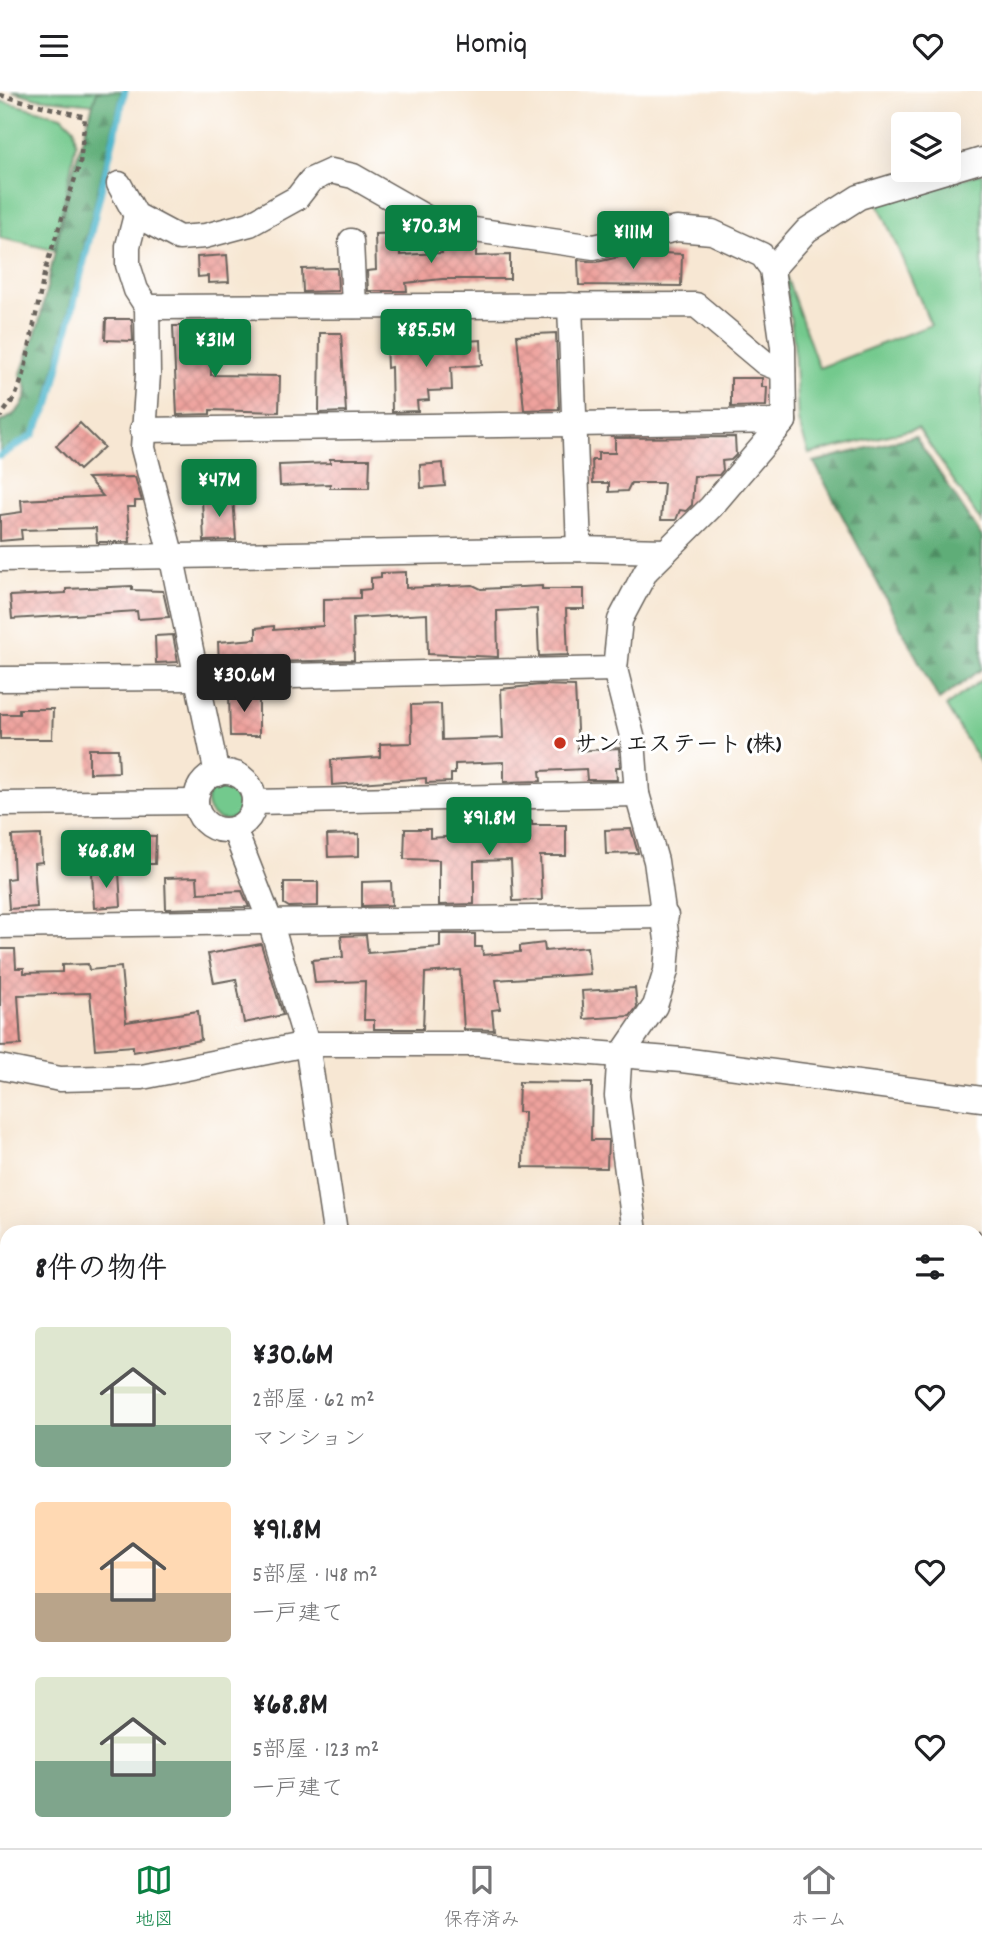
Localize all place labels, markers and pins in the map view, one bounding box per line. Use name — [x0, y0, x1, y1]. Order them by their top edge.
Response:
pin: ¥70.3M — [374, 205, 488, 265]
pin: ¥111M — [584, 211, 682, 271]
pin: ¥85.5M — [369, 309, 483, 369]
pin: ¥31M — [174, 320, 256, 379]
pin: ¥47M — [178, 459, 260, 519]
pin: ¥30.6M — [187, 655, 301, 714]
place label: サン エステート (株) — [574, 730, 782, 763]
marker: サン エステート (株) — [552, 735, 568, 751]
pin: ¥91.8M — [432, 797, 546, 857]
pin: ¥68.8M — [49, 831, 163, 890]

